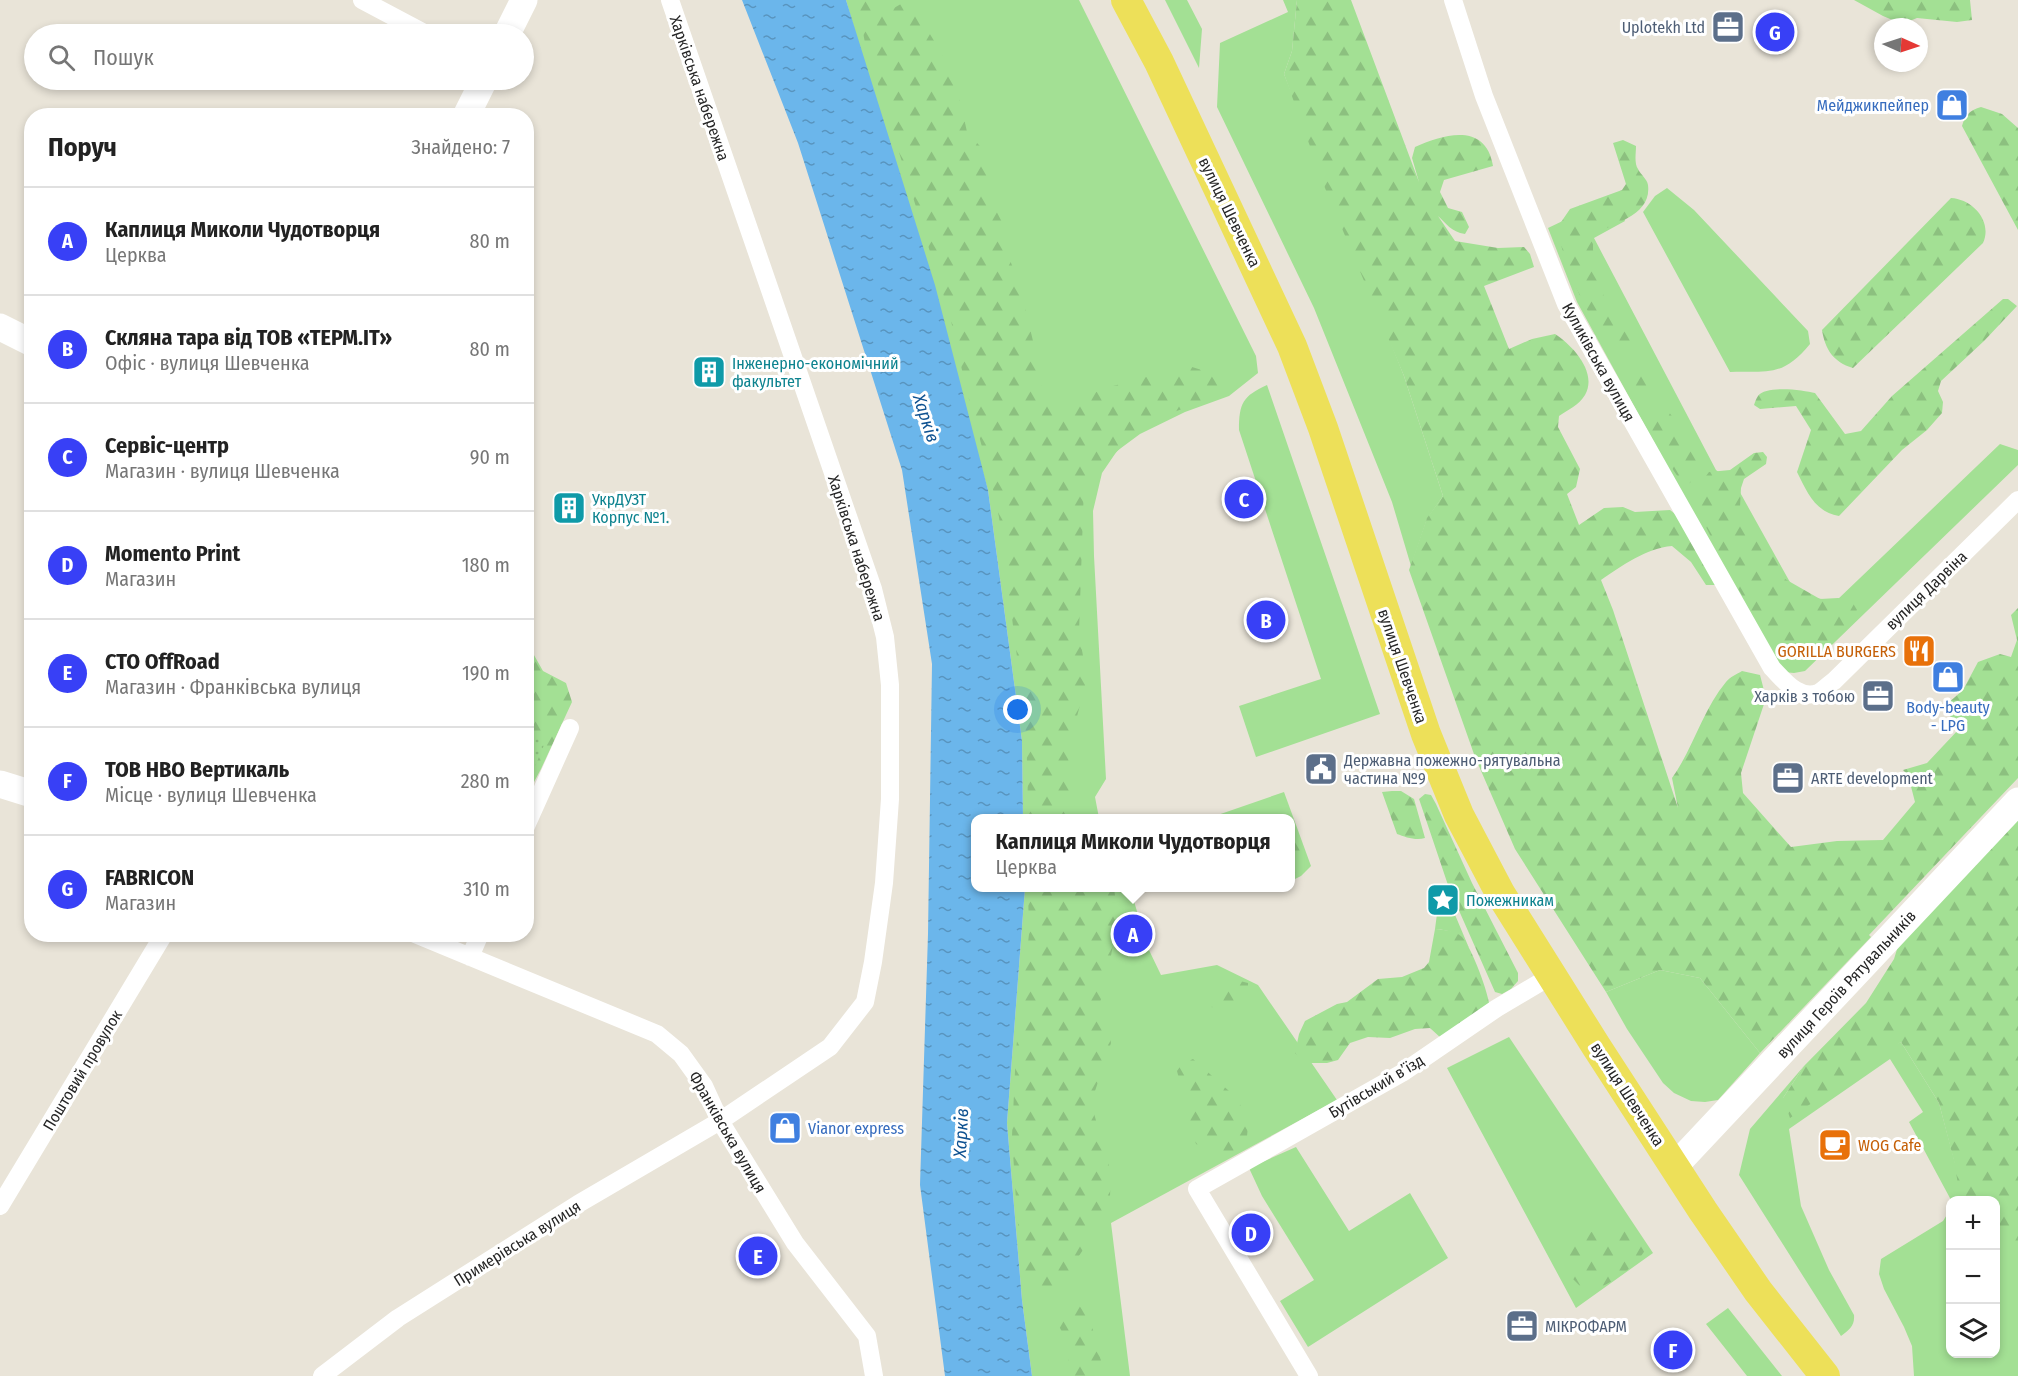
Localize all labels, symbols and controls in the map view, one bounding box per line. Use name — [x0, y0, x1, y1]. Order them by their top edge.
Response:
office icon: Uplotekh Ltd — [1710, 9, 1746, 45]
pin: G — [1756, 9, 1794, 54]
street label: Харківська набережна — [666, 13, 733, 163]
place label: Uplotekh Ltd — [1622, 18, 1705, 37]
north arrow — [1874, 18, 1928, 72]
search box — [24, 24, 534, 90]
icon: search — [45, 41, 78, 74]
text: Пошук — [93, 44, 154, 71]
shop icon: Мейджикпейпер — [1934, 87, 1970, 123]
place label: Мейджикпейпер — [1817, 96, 1929, 115]
text: Поруч — [48, 132, 117, 163]
text: Знайдено: 7 — [411, 135, 510, 159]
street label: вулиця Шевченка — [1195, 154, 1264, 270]
text: Каплиця Миколи Чудотворця — [105, 216, 380, 243]
text: A — [62, 229, 73, 253]
text: 80 m — [470, 229, 510, 253]
text: Церква — [105, 243, 167, 267]
street label: Куликівська вулиця — [1558, 300, 1639, 425]
text: Скляна тара від ТОВ «ТЕРМ.ІТ» — [105, 324, 392, 351]
text: B — [62, 337, 73, 361]
text: 80 m — [470, 337, 510, 361]
text: Офіс · вулиця Шевченка — [105, 351, 310, 375]
building icon: Інженерно-економічний факультет — [691, 354, 727, 390]
place label: Інженерно-економічний факультет — [732, 354, 899, 391]
water label: Харків — [908, 390, 944, 445]
text: Сервіс-центр — [105, 432, 229, 459]
text: C — [62, 445, 73, 469]
text: 90 m — [470, 445, 510, 469]
text: Магазин · вулиця Шевченка — [105, 459, 340, 483]
street label: Харківська набережна — [824, 473, 889, 624]
pin: C — [1224, 476, 1264, 522]
building icon: УкрДУЗТ Корпус №1. — [551, 490, 587, 526]
place label: УкрДУЗТ Корпус №1. — [591, 490, 669, 527]
text: Momento Print — [105, 540, 240, 567]
street label: вулиця Дарвіна — [1882, 547, 1971, 634]
text: D — [62, 553, 73, 577]
text: 180 m — [462, 553, 510, 577]
text: Магазин — [105, 567, 176, 591]
pin: B — [1246, 598, 1286, 642]
street label: вулиця Шевченка — [1374, 606, 1431, 726]
restaurant icon: GORILLA BURGERS — [1901, 633, 1937, 669]
place label: GORILLA BURGERS — [1778, 642, 1896, 661]
text: СТО OffRoad — [105, 648, 220, 675]
shop icon: Body-beauty - LPG — [1930, 659, 1966, 695]
text: E — [63, 661, 72, 685]
text: 190 m — [462, 661, 510, 685]
text: Магазин · Франківська вулиця — [105, 675, 361, 699]
office icon: Харків з тобою — [1860, 678, 1896, 714]
place label: Харків з тобою — [1754, 687, 1855, 706]
your location — [1003, 695, 1032, 724]
place label: Body-beauty - LPG — [1906, 698, 1991, 735]
public building icon: Державна пожежно-рятувальна частина №9 — [1303, 751, 1339, 787]
place label: Державна пожежно-рятувальна частина №9 — [1343, 751, 1561, 788]
text: ТОВ НВО Вертикаль — [105, 756, 289, 783]
office icon: ARTE development — [1770, 760, 1806, 796]
text: F — [63, 769, 72, 793]
text: 280 m — [461, 769, 510, 793]
place label: ARTE development — [1811, 769, 1934, 788]
text: Місце · вулиця Шевченка — [105, 783, 317, 807]
popup — [971, 814, 1295, 892]
text: Каплиця Миколи Чудотворця — [995, 828, 1271, 855]
text: Церква — [995, 855, 1057, 879]
text: FABRICON — [105, 864, 194, 891]
text: G — [62, 877, 73, 901]
text: 310 m — [463, 877, 510, 901]
place icon: Пожежникам — [1425, 882, 1461, 918]
text: Магазин — [105, 891, 176, 915]
place label: Пожежникам — [1466, 891, 1554, 910]
street label: вулиця Героїв Рятувальників — [1773, 906, 1920, 1062]
pin: A — [1114, 912, 1152, 956]
street label: Поштовий провулок — [39, 1006, 126, 1134]
street label: вулиця Шевченка — [1587, 1039, 1668, 1150]
street label: Бутівський в’їзд — [1325, 1051, 1427, 1122]
street label: Франківська вулиця — [685, 1068, 770, 1196]
water label: Харків — [949, 1108, 973, 1159]
shop icon: Vianor express — [767, 1110, 803, 1146]
place label: Vianor express — [808, 1119, 904, 1138]
cafe icon: WOG Cafe — [1817, 1127, 1853, 1163]
place label: WOG Cafe — [1858, 1136, 1922, 1155]
map controls — [1946, 1196, 2000, 1358]
button: + — [1946, 1196, 2000, 1250]
street label: Примерівська вулиця — [450, 1197, 584, 1290]
pin: D — [1232, 1210, 1270, 1256]
pin: E — [738, 1234, 777, 1278]
button: − — [1946, 1250, 2000, 1304]
button: layers — [1946, 1304, 2000, 1358]
office icon: МІКРОФАРМ — [1504, 1308, 1540, 1344]
place label: МІКРОФАРМ — [1545, 1317, 1627, 1336]
pin: F — [1654, 1328, 1692, 1372]

